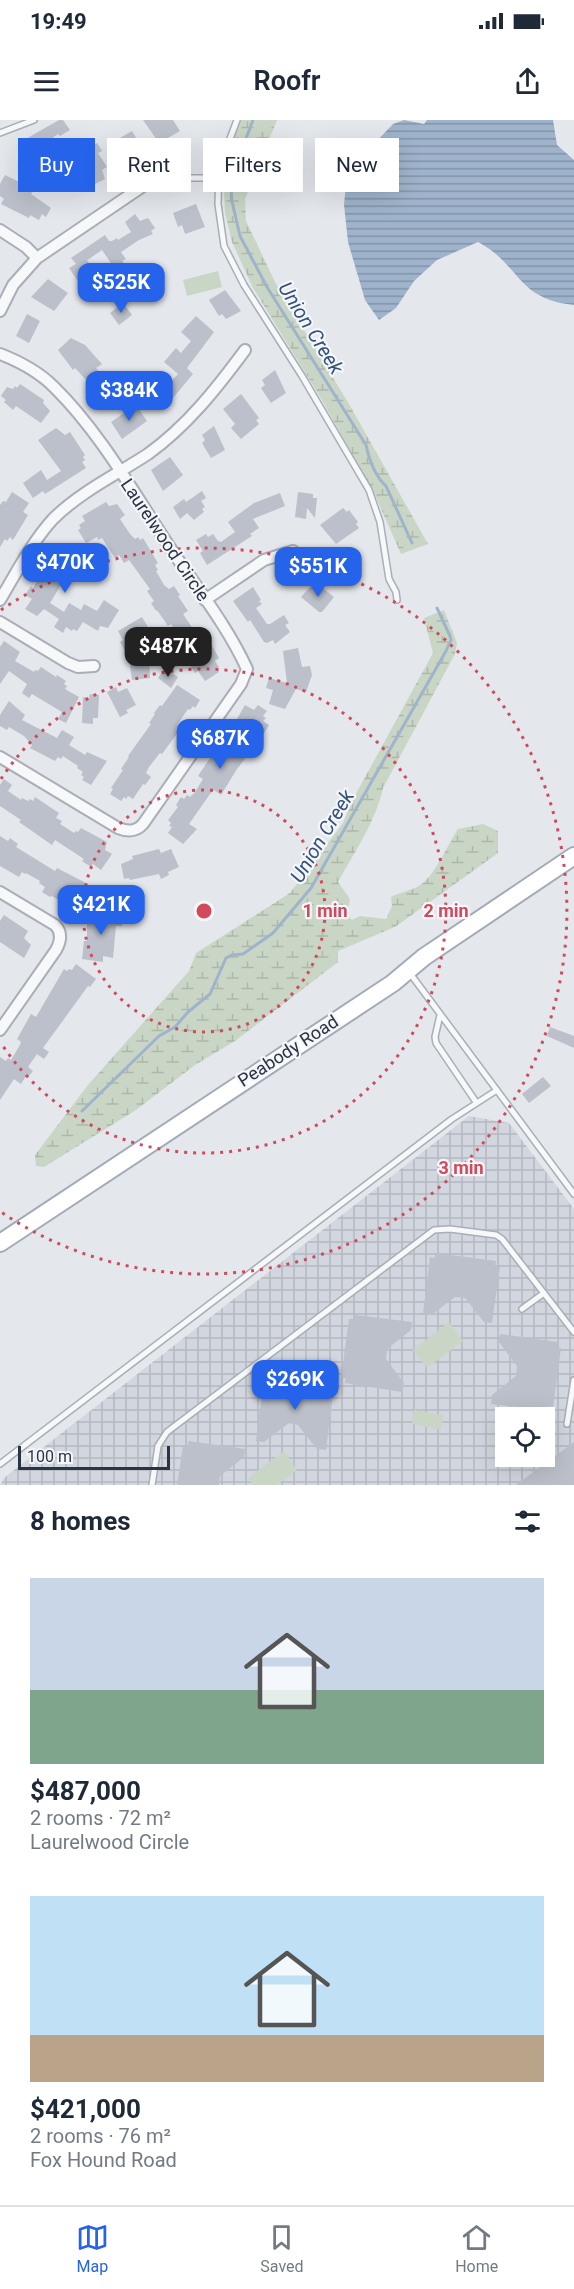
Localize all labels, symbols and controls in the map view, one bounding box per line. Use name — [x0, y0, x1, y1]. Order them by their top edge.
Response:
text: 19:49 — [30, 9, 87, 34]
icon: menu — [30, 65, 63, 98]
text: Roofr — [253, 65, 321, 97]
icon: share — [511, 65, 544, 98]
chip: Buy — [18, 138, 95, 192]
chip: Rent — [107, 138, 191, 192]
chip: Filters — [203, 138, 303, 192]
chip: New — [315, 138, 399, 192]
pin: $525K — [79, 263, 163, 314]
text: $525K — [92, 270, 150, 294]
water label: Union Creek — [273, 277, 349, 379]
pin: $384K — [87, 371, 171, 422]
text: $384K — [100, 378, 158, 402]
street label: Laurelwood Circle — [117, 474, 214, 605]
pin: $470K — [23, 543, 107, 594]
pin: $551K — [276, 547, 360, 598]
text: $470K — [36, 550, 94, 574]
text: $551K — [289, 554, 347, 578]
pin: $487K — [126, 627, 210, 678]
text: $487K — [139, 634, 197, 658]
pin: $687K — [178, 719, 262, 770]
text: $687K — [191, 726, 249, 750]
water label: Union Creek — [285, 784, 360, 887]
pin: $421K — [59, 885, 143, 936]
text: $421K — [72, 892, 130, 916]
text: 1 min — [302, 900, 348, 921]
text: 2 min — [423, 900, 469, 921]
centre of rings — [194, 901, 214, 921]
street label: Peabody Road — [234, 1010, 342, 1091]
text: 3 min — [438, 1157, 484, 1178]
pin: $269K — [253, 1360, 337, 1411]
text: $269K — [266, 1367, 324, 1391]
map controls — [495, 1407, 555, 1467]
button: locate — [495, 1407, 555, 1467]
scale bar — [18, 1443, 170, 1470]
text: 100 m — [27, 1447, 72, 1466]
icon: filters — [511, 1505, 544, 1538]
text: 8 homes — [30, 1506, 131, 1536]
icon: home — [233, 1617, 341, 1725]
text: $487,000 — [30, 1776, 141, 1806]
text: 2 rooms · 72 m² — [30, 1806, 171, 1830]
text: Laurelwood Circle — [30, 1830, 189, 1854]
icon: home — [233, 1935, 341, 2043]
text: $421,000 — [30, 2094, 141, 2124]
text: 2 rooms · 76 m² — [30, 2124, 171, 2148]
text: Fox Hound Road — [30, 2148, 177, 2172]
tab: Map — [76, 2221, 109, 2276]
tab: Saved — [260, 2221, 304, 2276]
tab: Home — [455, 2221, 498, 2276]

